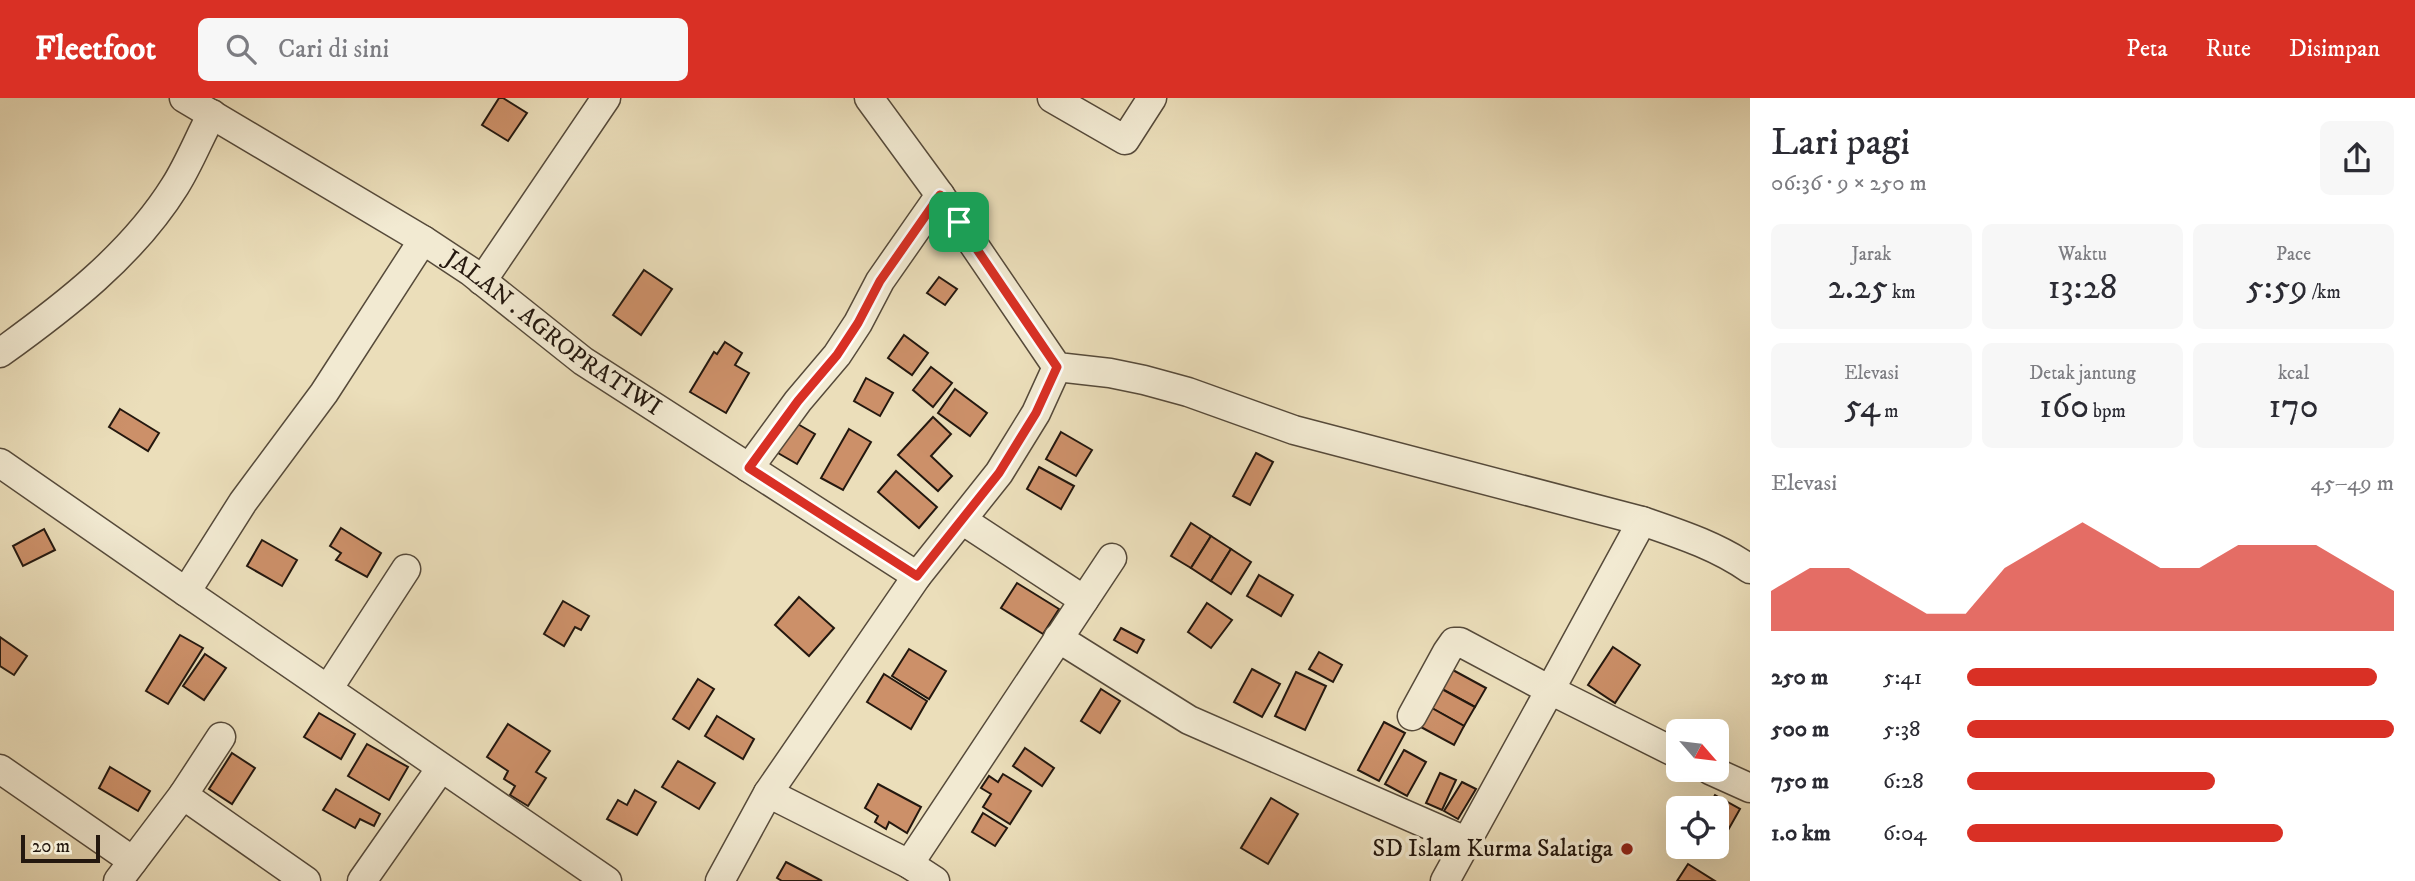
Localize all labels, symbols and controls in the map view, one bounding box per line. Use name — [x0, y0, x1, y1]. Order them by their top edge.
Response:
search box — [198, 18, 688, 81]
text: Fleetfoot — [35, 29, 156, 70]
icon: search — [222, 30, 260, 68]
text: Cari di sini — [278, 33, 389, 66]
text: Peta — [2126, 34, 2168, 64]
text: Rute — [2206, 34, 2251, 64]
text: Disimpan — [2289, 34, 2380, 64]
text: Lari pagi — [1771, 119, 1910, 167]
button: share — [2320, 121, 2394, 195]
text: 06:36 · 9 × 250 m — [1771, 169, 1927, 198]
pin — [929, 192, 989, 252]
icon: arrive — [940, 203, 978, 241]
street label: JALAN . AGROPRATIWI — [437, 242, 667, 423]
text: Jarak — [1852, 243, 1891, 266]
text: Waktu — [2058, 243, 2107, 266]
text: Pace — [2276, 243, 2311, 266]
text: 2.25 — [1827, 266, 1888, 310]
text: 13:28 — [2048, 266, 2117, 310]
text: 5:59 — [2246, 266, 2308, 310]
text: km — [1888, 281, 1916, 304]
text: /km — [2308, 281, 2341, 304]
text: Elevasi — [1844, 362, 1899, 385]
text: Detak jantung — [2029, 362, 2136, 385]
text: kcal — [2278, 362, 2309, 385]
text: 54 — [1844, 385, 1880, 429]
text: 160 — [2039, 385, 2089, 429]
text: 170 — [2268, 385, 2319, 429]
text: m — [1880, 400, 1899, 423]
text: bpm — [2089, 400, 2126, 423]
text: Elevasi — [1771, 469, 1837, 498]
text: 45–49 m — [2310, 469, 2394, 498]
text: 250 m — [1771, 663, 1828, 692]
text: 5:41 — [1883, 663, 1922, 692]
text: 500 m — [1771, 715, 1829, 744]
text: 5:38 — [1883, 715, 1921, 744]
north arrow — [1666, 719, 1729, 782]
map controls — [1666, 719, 1729, 859]
text: 750 m — [1771, 767, 1829, 796]
text: 6:28 — [1883, 767, 1924, 796]
button: locate — [1666, 796, 1729, 859]
text: 1.0 km — [1771, 819, 1831, 848]
text: 6:04 — [1883, 819, 1927, 848]
scale bar — [21, 832, 100, 864]
place label: SD Islam Kurma Salatiga — [1372, 834, 1614, 864]
text: 20 m — [32, 835, 70, 858]
marker: SD Islam Kurma Salatiga — [1619, 841, 1635, 857]

